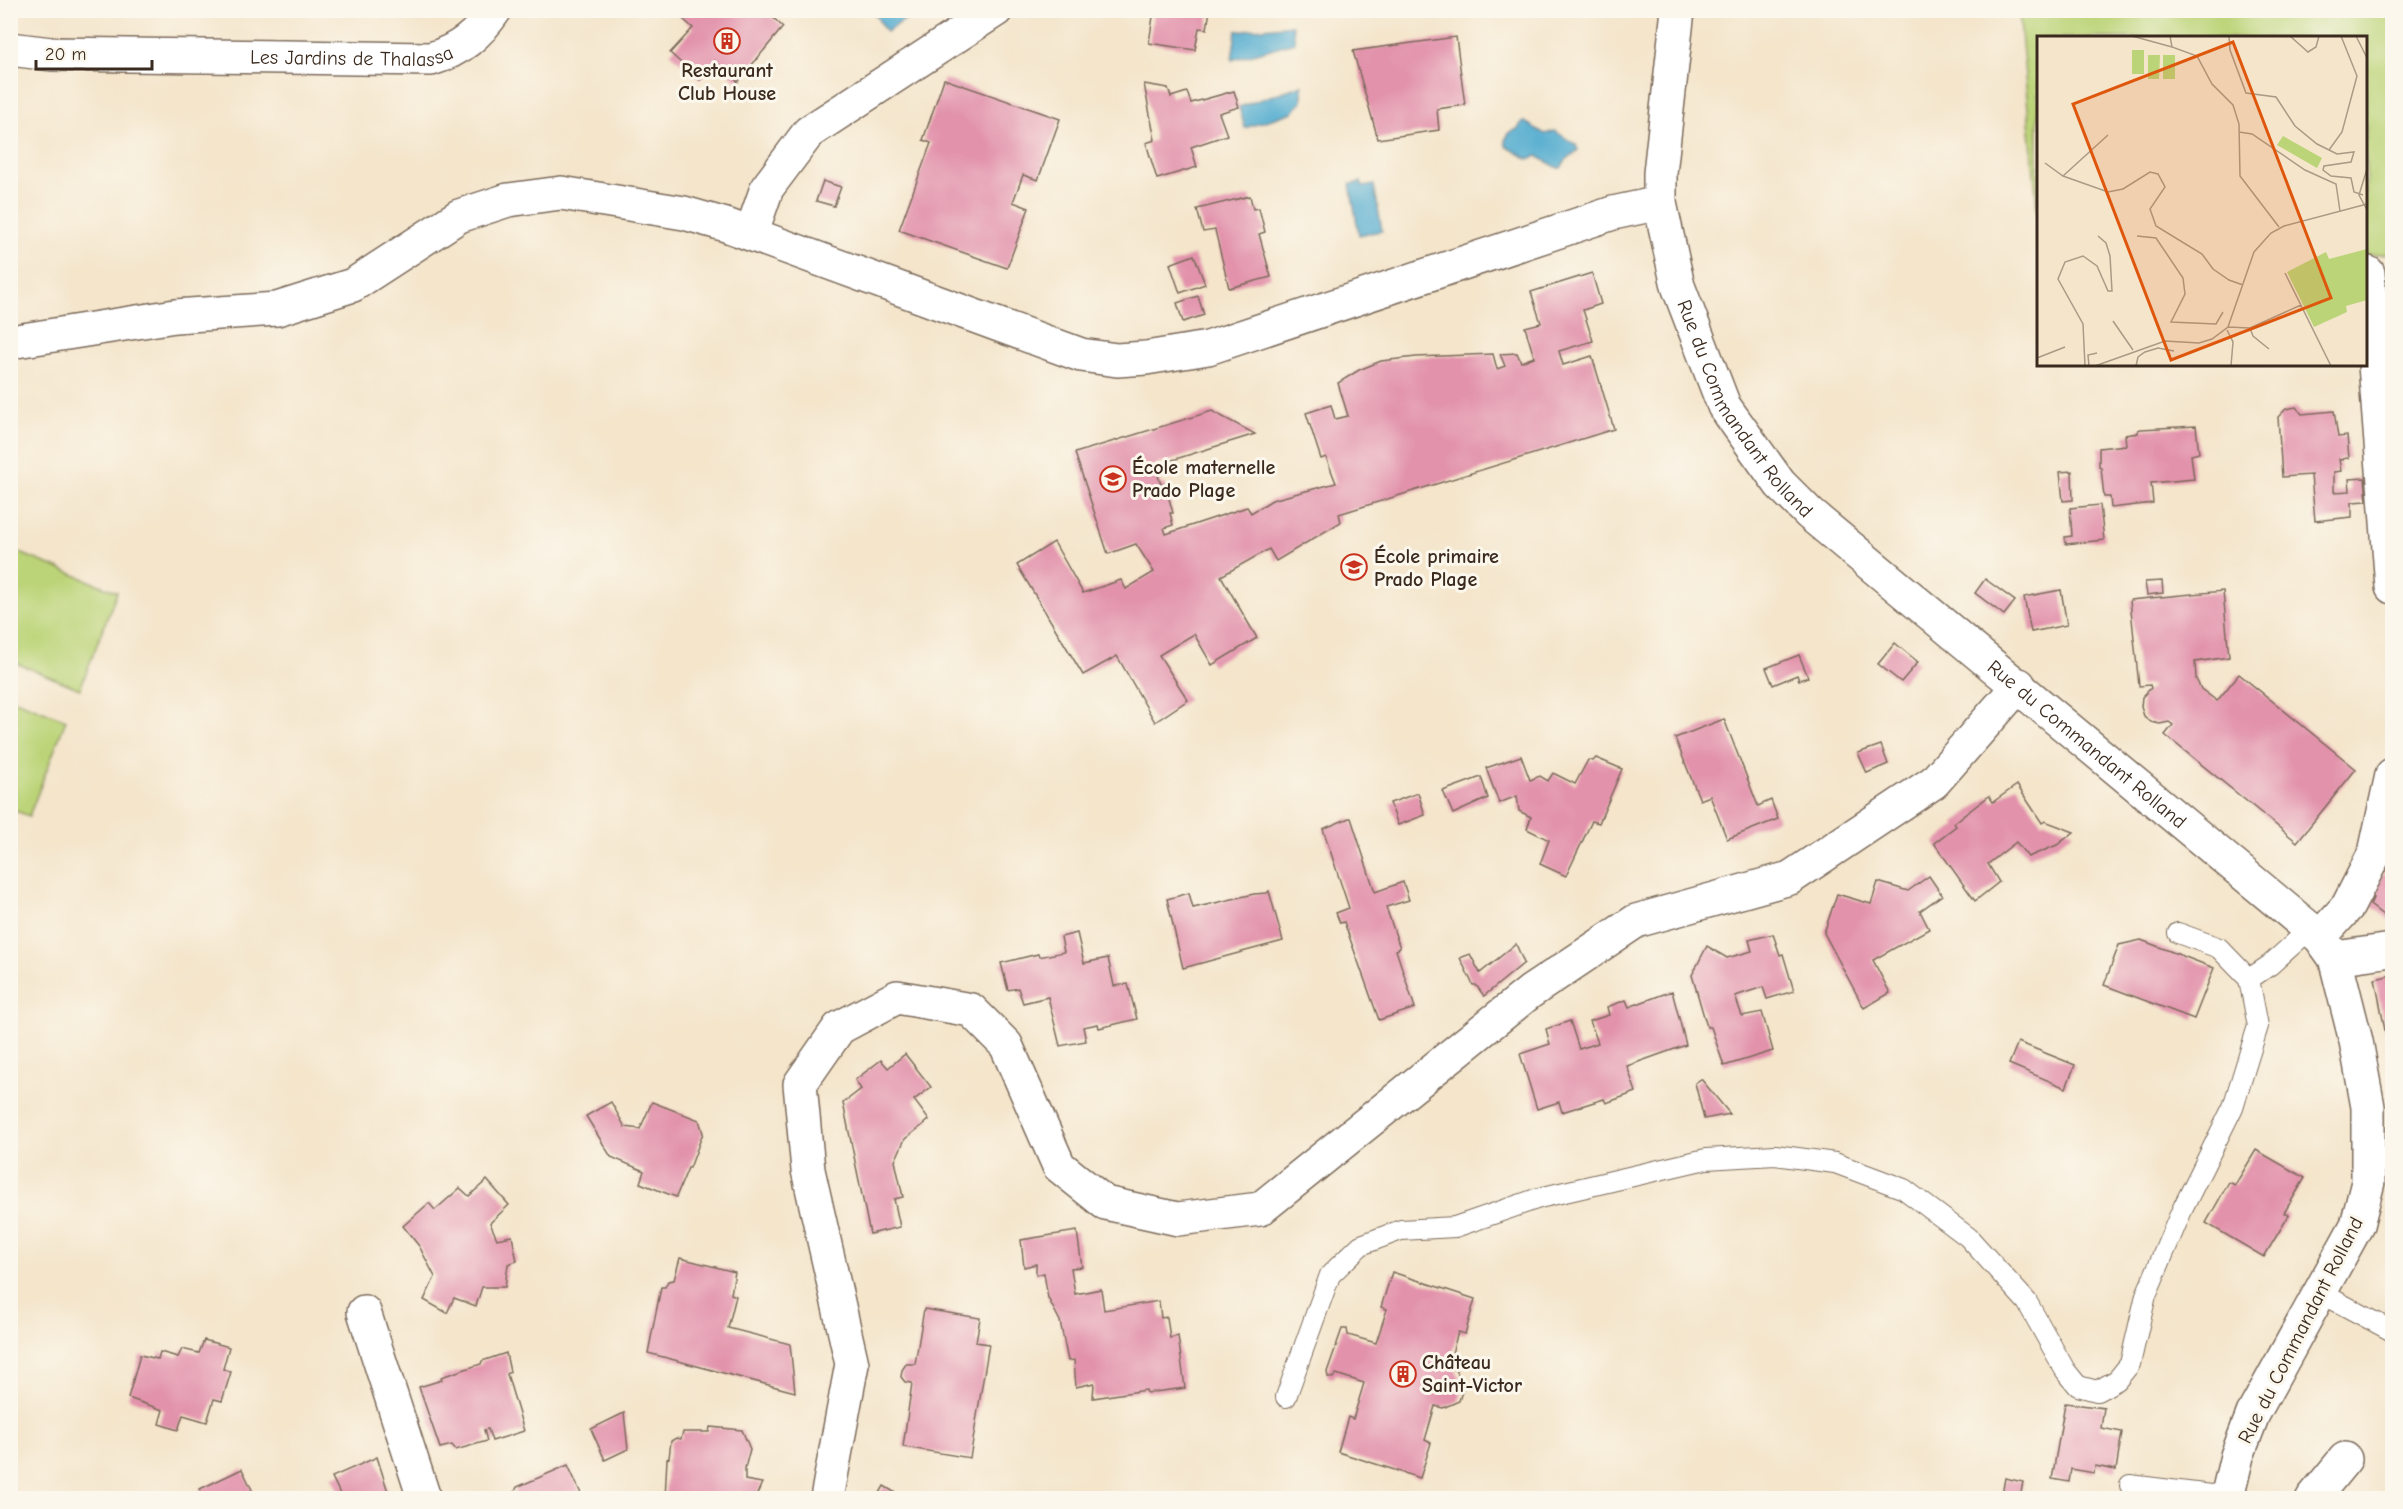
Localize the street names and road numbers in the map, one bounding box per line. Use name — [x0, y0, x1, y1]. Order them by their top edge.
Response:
street label: Les Jardins de Thalassa — [250, 41, 457, 71]
street label: Rue du Commandant Rolland — [1672, 296, 1818, 522]
street label: Rue du Commandant Rolland — [1983, 655, 2191, 833]
street label: Rue du Commandant Rolland — [2233, 1213, 2368, 1447]

